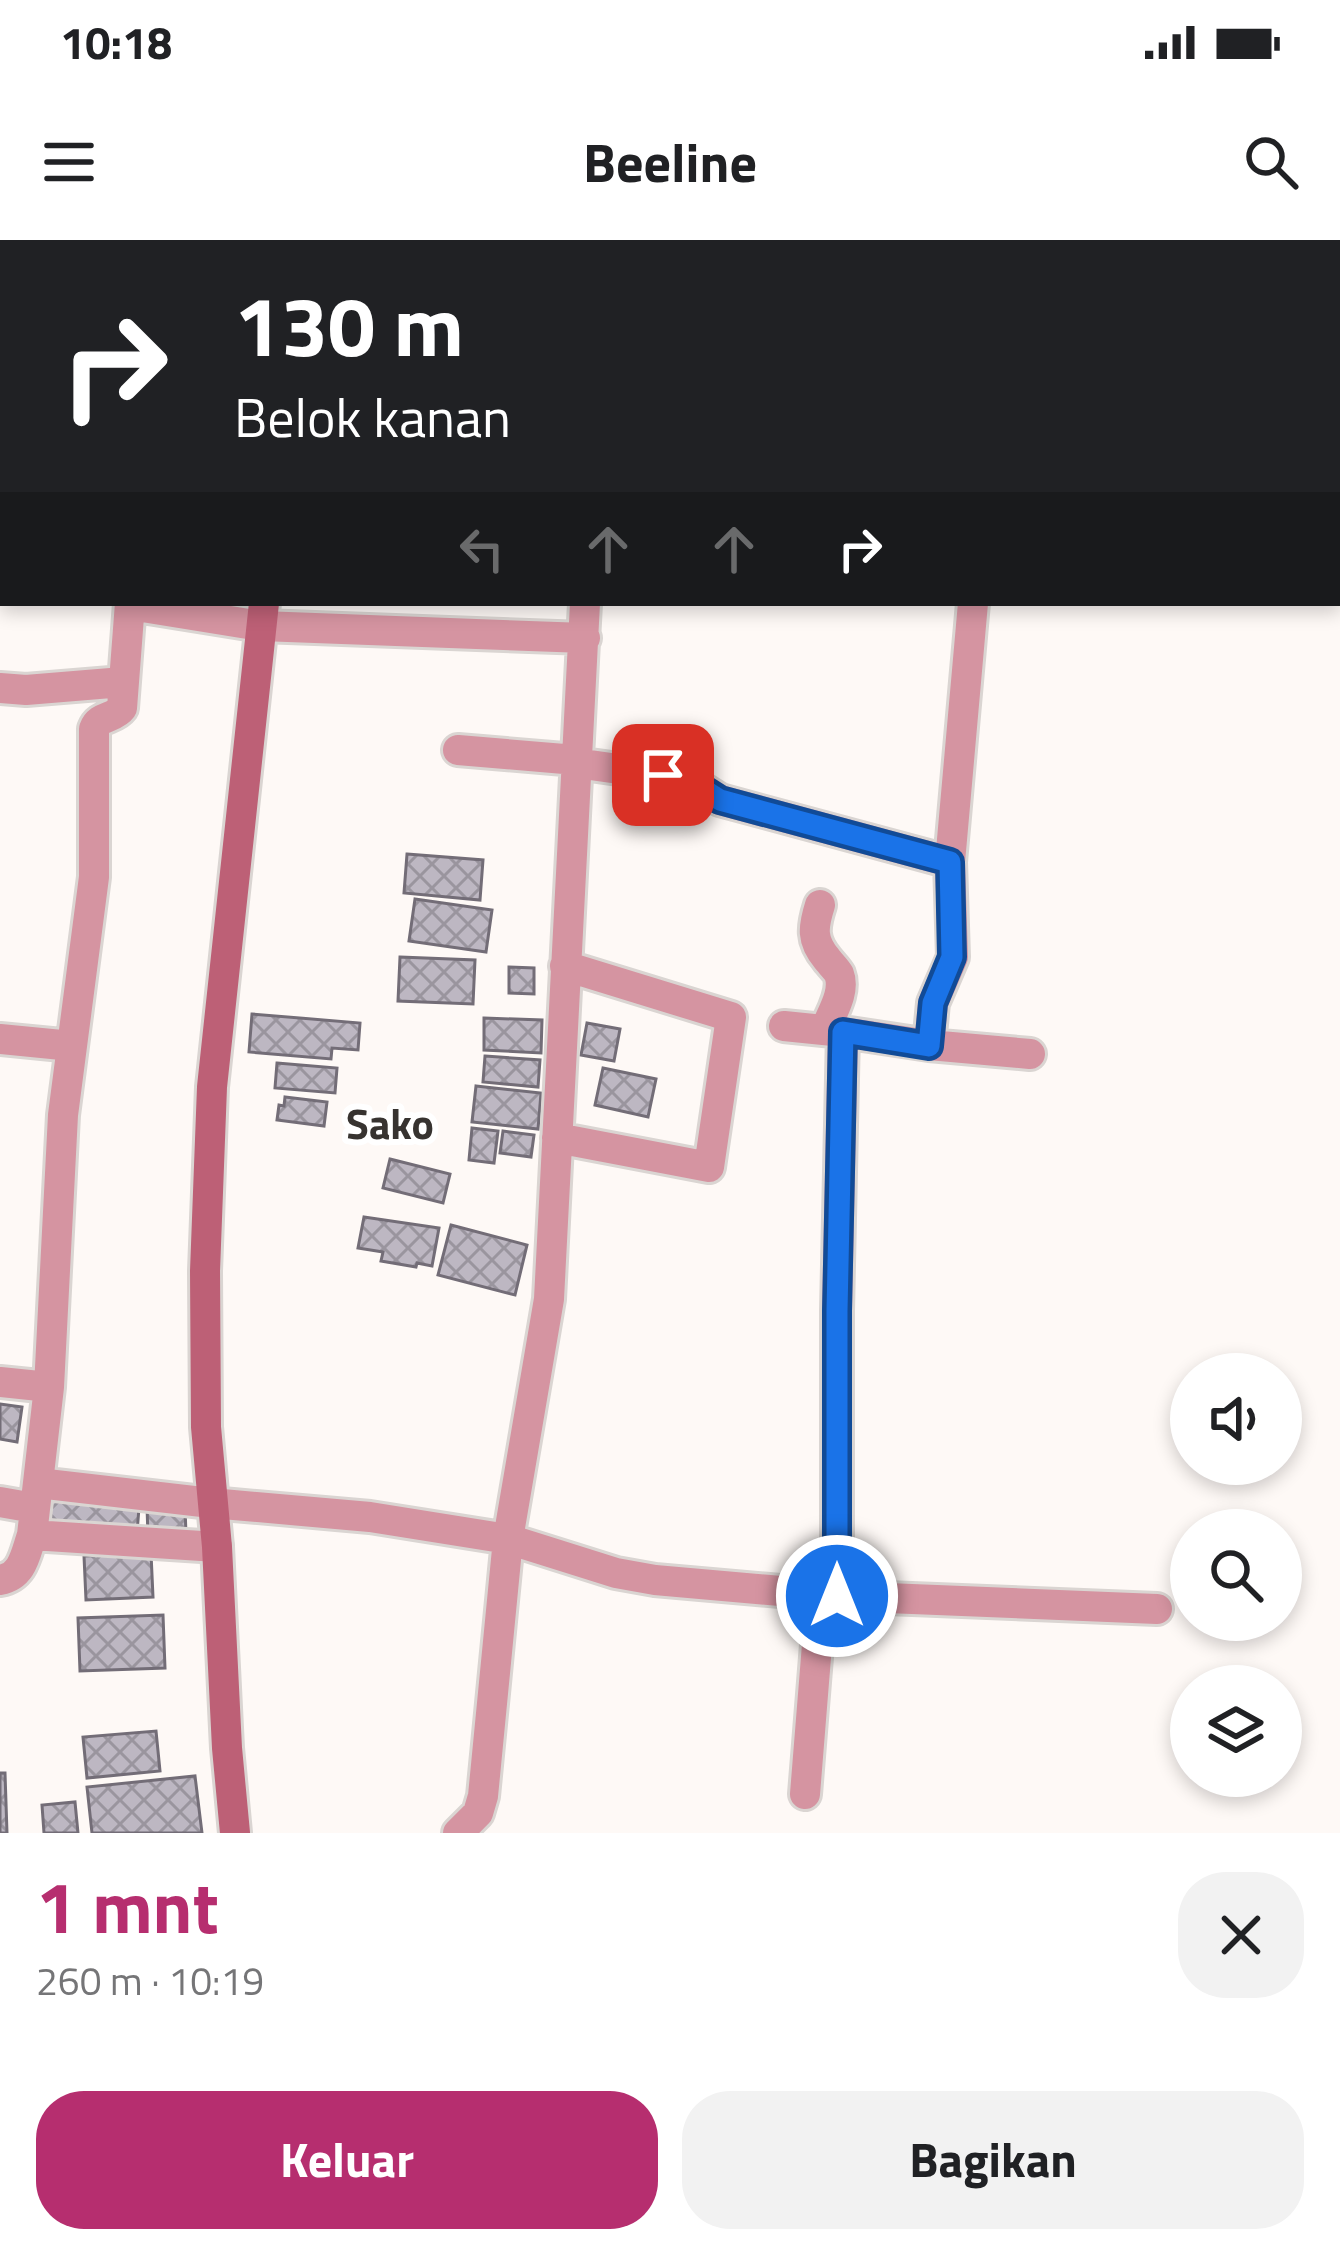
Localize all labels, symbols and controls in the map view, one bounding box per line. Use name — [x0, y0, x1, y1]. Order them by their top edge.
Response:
text: 10:18 — [60, 8, 172, 76]
text: Beeline — [583, 121, 757, 203]
icon: menu — [36, 129, 102, 195]
icon: search — [1238, 129, 1304, 195]
text: 130 m — [234, 261, 464, 389]
icon: right — [36, 288, 192, 444]
text: Belok kanan — [234, 376, 511, 458]
icon: left — [449, 516, 515, 582]
icon: ahead — [575, 516, 641, 582]
icon: ahead — [701, 516, 767, 582]
icon: right — [827, 516, 893, 582]
pin — [612, 724, 714, 826]
icon: arrive — [630, 742, 696, 808]
district label: Sako — [346, 1091, 434, 1155]
map controls — [1170, 1353, 1302, 1797]
button: sound — [1170, 1353, 1302, 1485]
button: search — [1170, 1509, 1302, 1641]
position arrow — [774, 1533, 900, 1659]
button: layers — [1170, 1665, 1302, 1797]
text: 1 mnt — [36, 1851, 219, 1961]
button: close — [1178, 1872, 1304, 1998]
text: 260 m · 10:19 — [36, 1951, 264, 2010]
button: Keluar — [36, 2091, 658, 2229]
button: Bagikan — [682, 2091, 1304, 2229]

